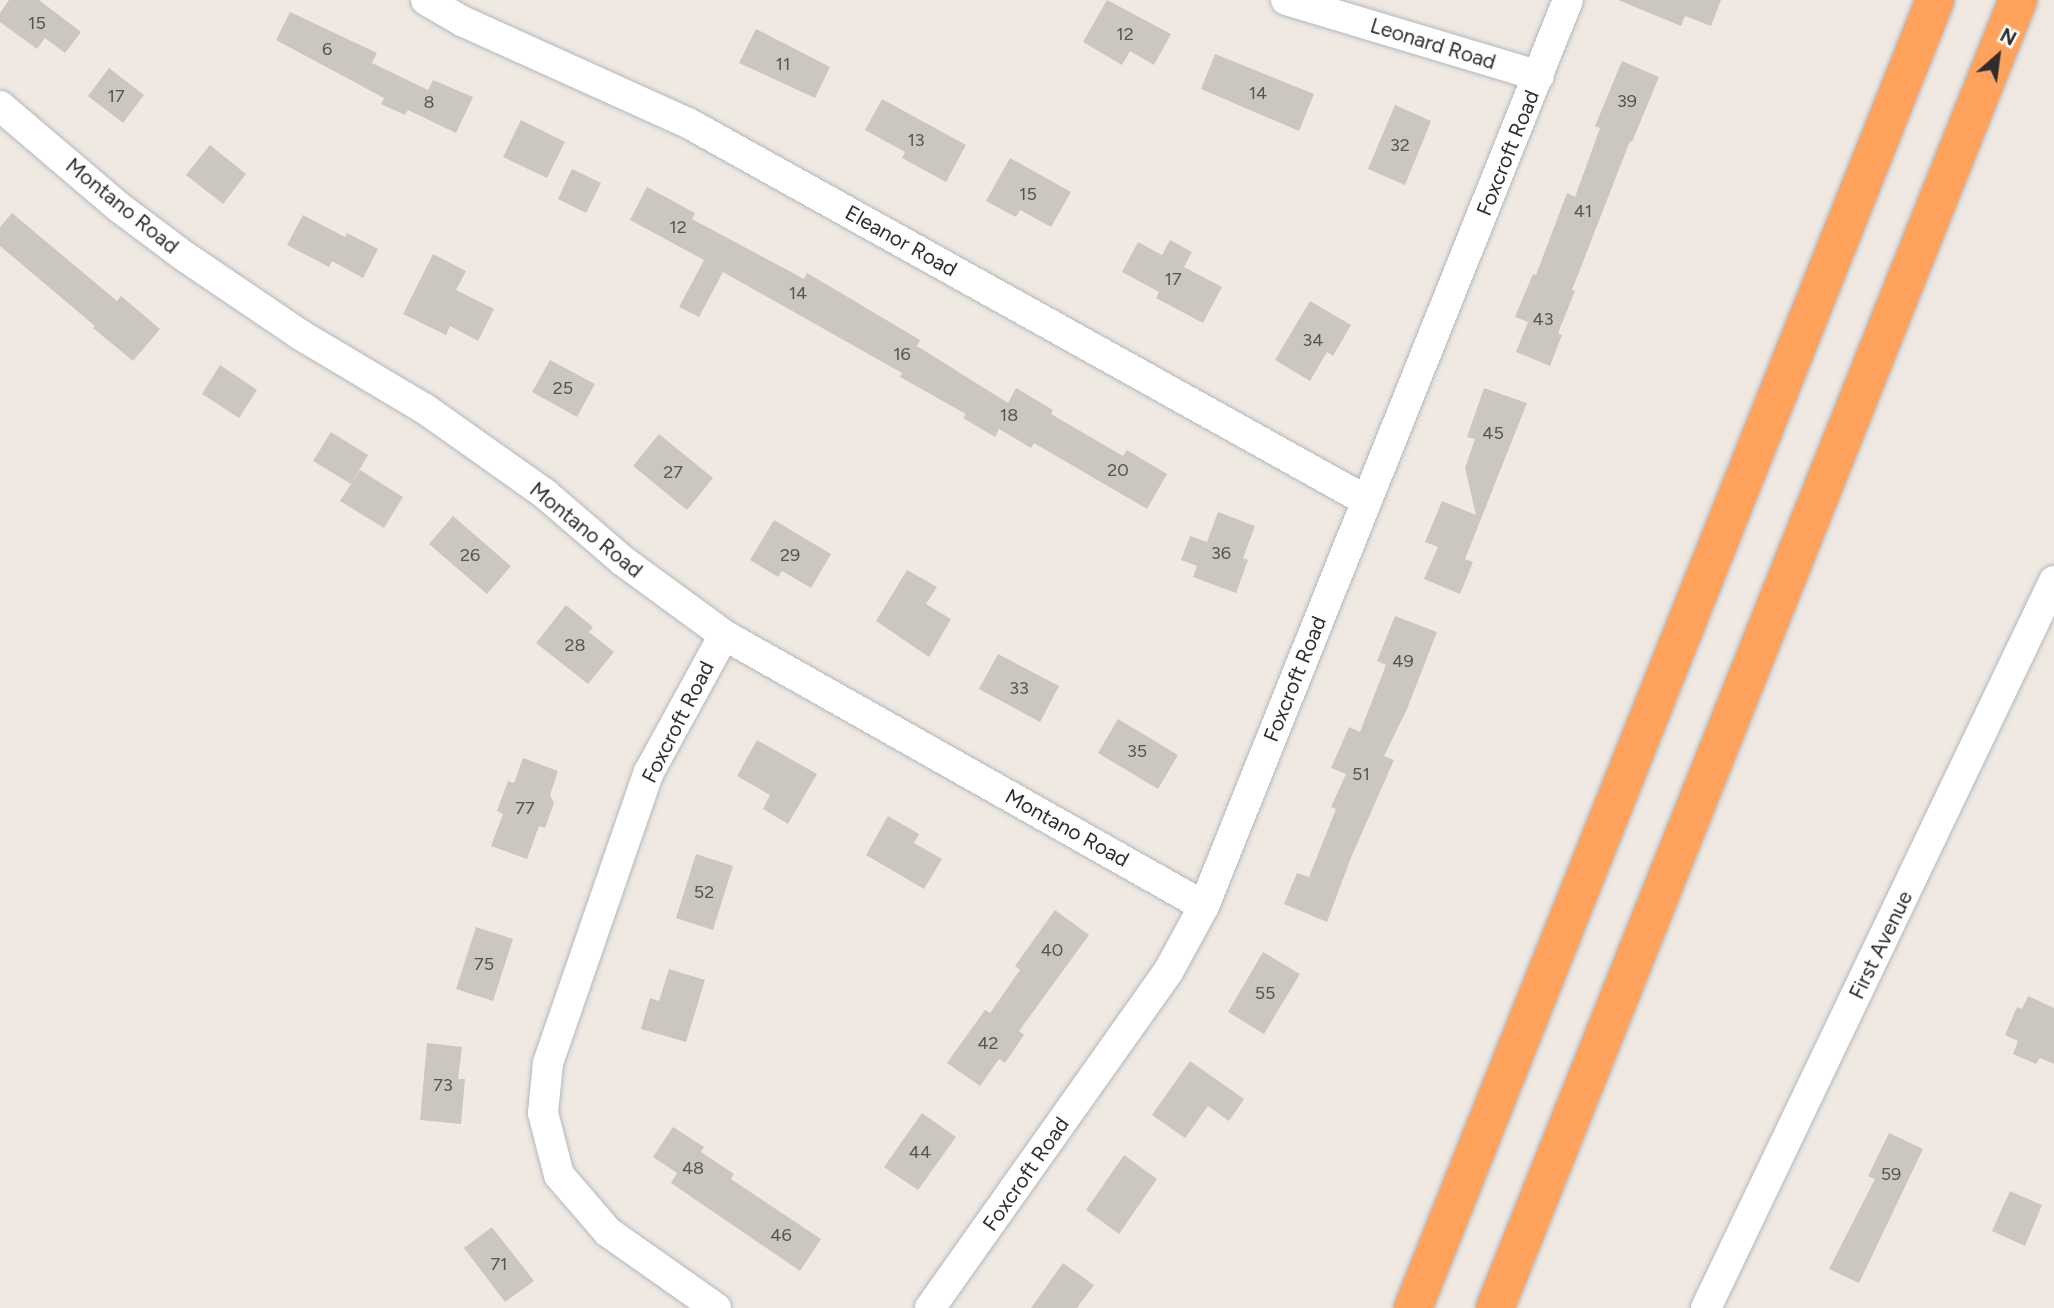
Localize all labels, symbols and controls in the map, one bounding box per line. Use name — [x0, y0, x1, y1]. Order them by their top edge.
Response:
house number: 15 — [28, 12, 46, 34]
street label: Leonard Road — [1367, 13, 1499, 75]
north arrow — [1963, 21, 2033, 91]
house number: 12 — [1116, 23, 1134, 45]
text: N — [1996, 23, 2020, 51]
house number: 6 — [322, 38, 332, 60]
house number: 11 — [776, 53, 790, 75]
house number: 14 — [1249, 82, 1267, 104]
house number: 17 — [107, 85, 125, 107]
street label: Foxcroft Road — [1471, 87, 1545, 219]
house number: 39 — [1617, 90, 1637, 112]
house number: 8 — [423, 91, 435, 113]
house number: 13 — [907, 129, 925, 151]
house number: 32 — [1390, 134, 1410, 156]
street label: Montano Road — [61, 153, 183, 259]
house number: 15 — [1019, 183, 1037, 205]
street label: Eleanor Road — [841, 200, 961, 282]
house number: 41 — [1574, 200, 1592, 222]
house number: 12 — [669, 216, 687, 238]
house number: 17 — [1164, 268, 1182, 290]
house number: 14 — [789, 282, 807, 304]
house number: 43 — [1533, 308, 1553, 330]
house number: 34 — [1303, 329, 1323, 351]
house number: 16 — [893, 343, 911, 365]
house number: 25 — [553, 377, 573, 399]
house number: 18 — [1000, 404, 1018, 426]
house number: 45 — [1482, 422, 1504, 444]
house number: 20 — [1107, 459, 1129, 481]
house number: 27 — [663, 461, 683, 483]
street label: Montano Road — [525, 477, 647, 583]
house number: 36 — [1211, 542, 1231, 564]
house number: 26 — [460, 544, 480, 566]
house number: 29 — [780, 544, 800, 566]
street label: Foxcroft Road — [1258, 613, 1332, 745]
house number: 28 — [564, 634, 586, 656]
house number: 49 — [1392, 650, 1414, 672]
street label: Foxcroft Road — [637, 657, 719, 787]
house number: 33 — [1009, 677, 1029, 699]
house number: 35 — [1127, 740, 1147, 762]
house number: 51 — [1352, 763, 1370, 785]
street label: Montano Road — [1001, 784, 1133, 872]
house number: 77 — [515, 797, 535, 819]
house number: 52 — [694, 881, 714, 903]
street label: First Avenue — [1844, 887, 1918, 1003]
house number: 40 — [1041, 939, 1063, 961]
house number: 75 — [474, 953, 494, 975]
house number: 55 — [1255, 982, 1275, 1004]
house number: 42 — [977, 1032, 999, 1054]
house number: 73 — [433, 1074, 453, 1096]
street label: Foxcroft Road — [978, 1112, 1074, 1236]
house number: 44 — [909, 1141, 931, 1163]
house number: 48 — [682, 1157, 704, 1179]
house number: 59 — [1881, 1163, 1901, 1185]
house number: 46 — [770, 1224, 792, 1246]
house number: 71 — [490, 1253, 508, 1275]

